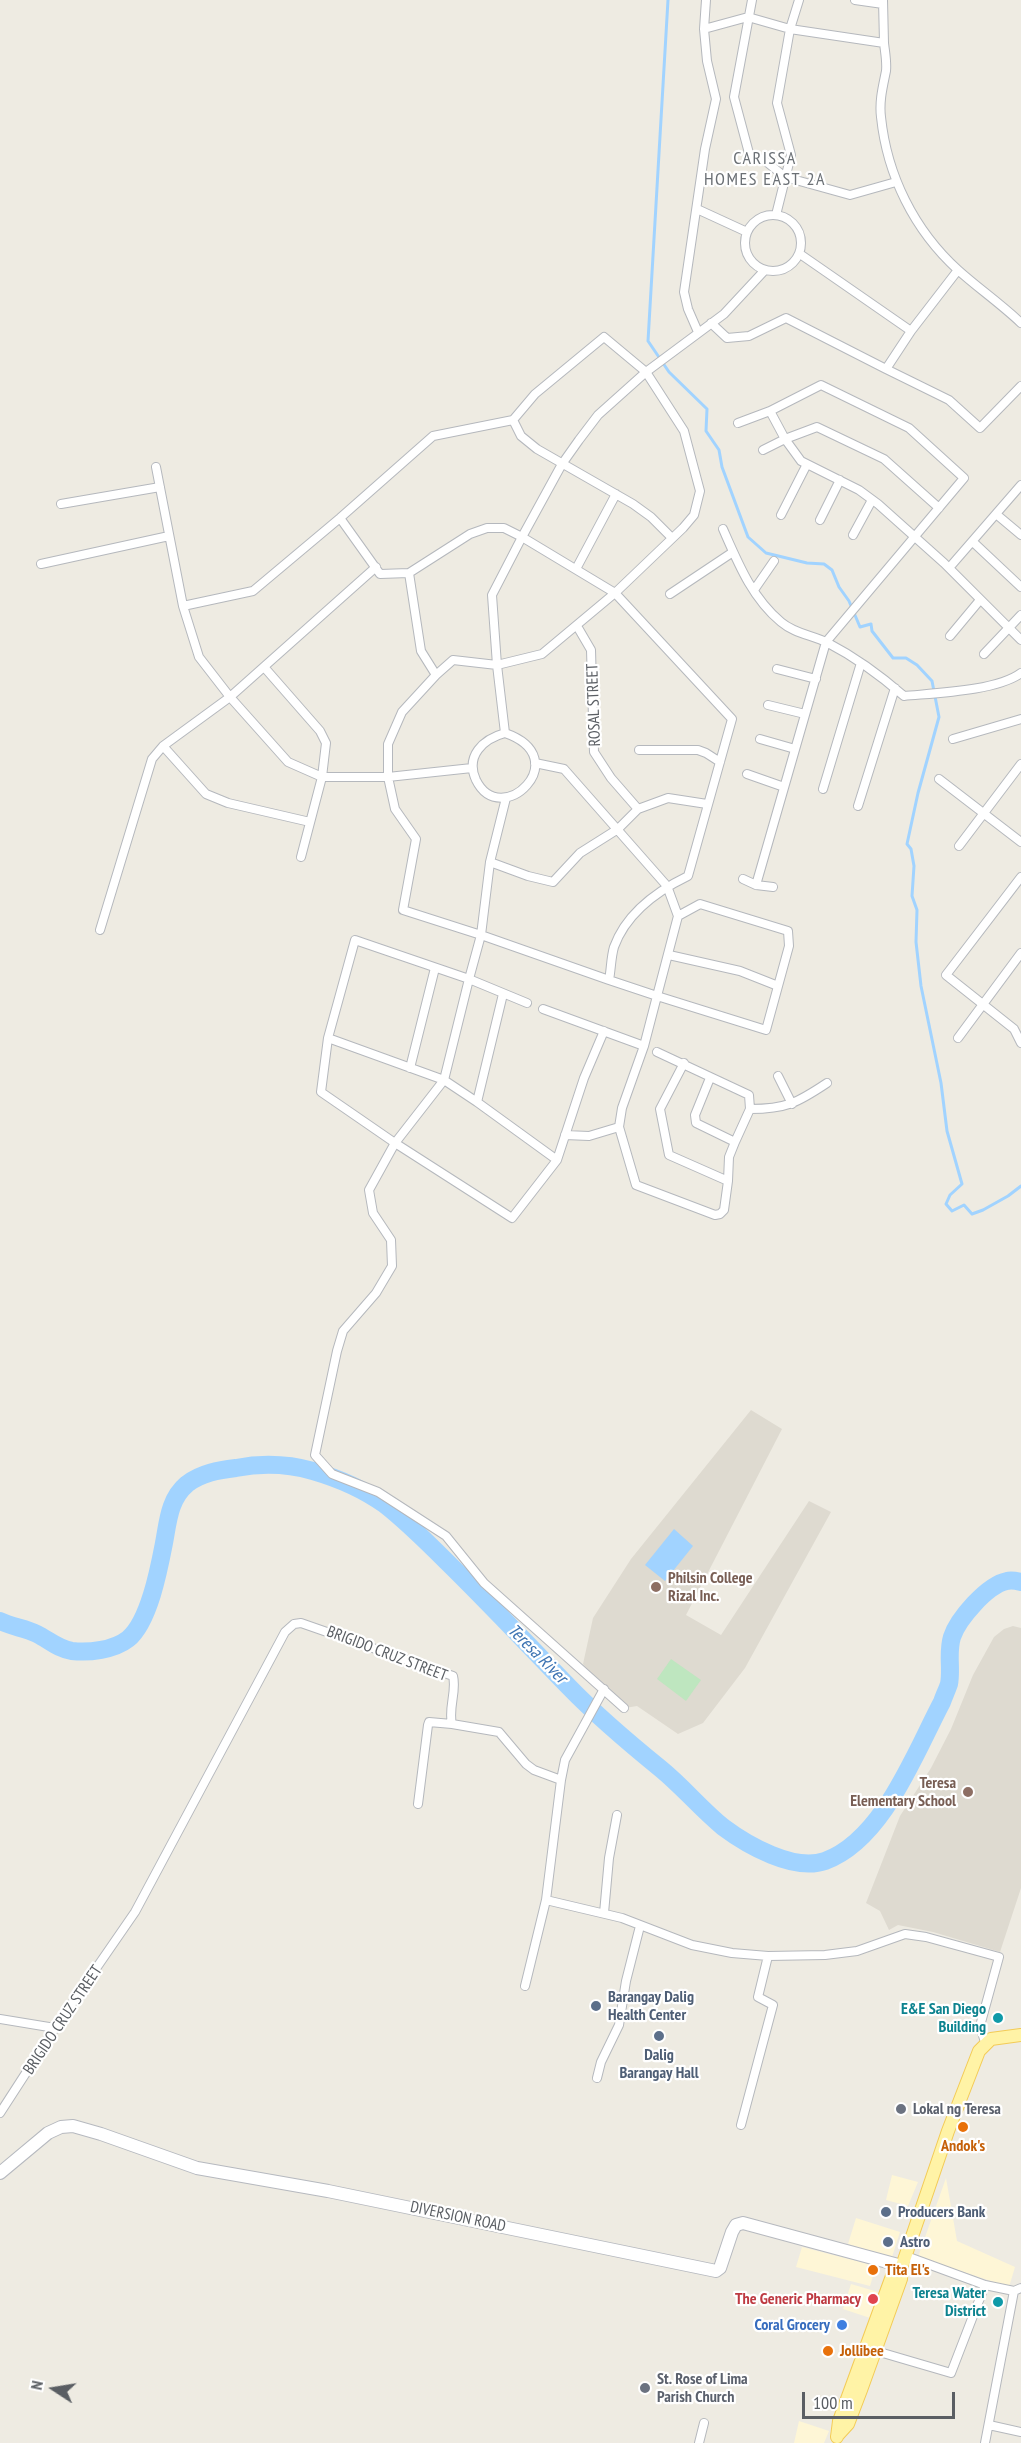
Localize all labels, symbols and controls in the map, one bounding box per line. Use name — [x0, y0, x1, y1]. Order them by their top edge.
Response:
district label: CARISSA HOMES EAST 2A — [704, 148, 826, 190]
street label: ROSAL STREET — [583, 663, 605, 747]
place label: Philsin College Rizal Inc. — [668, 1568, 752, 1606]
marker: Philsin College Rizal Inc. — [649, 1580, 663, 1594]
water label: Teresa River — [503, 1620, 571, 1688]
street label: BRIGIDO CRUZ STREET — [324, 1622, 450, 1686]
place label: Teresa Elementary School — [850, 1773, 956, 1811]
marker: Teresa Elementary School — [961, 1785, 975, 1799]
street label: BRIGIDO CRUZ STREET — [19, 1962, 107, 2078]
place label: Barangay Dalig Health Center — [608, 1987, 694, 2025]
marker: Barangay Dalig Health Center — [589, 1999, 603, 2013]
place label: E&E San Diego Building — [901, 1999, 986, 2037]
marker: E&E San Diego Building — [991, 2011, 1005, 2025]
marker: Dalig Barangay Hall — [652, 2029, 666, 2043]
place label: Dalig Barangay Hall — [619, 2045, 699, 2083]
place label: Lokal ng Teresa — [913, 2099, 1001, 2119]
marker: Lokal ng Teresa — [894, 2102, 908, 2116]
marker: Andok's — [956, 2120, 970, 2134]
place label: Andok's — [941, 2136, 985, 2156]
street label: DIVERSION ROAD — [409, 2198, 507, 2236]
place label: Producers Bank — [898, 2202, 985, 2222]
marker: Producers Bank — [879, 2205, 893, 2219]
place label: Astro — [900, 2232, 930, 2252]
marker: Astro — [881, 2235, 895, 2249]
place label: Tita El's — [885, 2260, 930, 2280]
marker: Tita El's — [866, 2263, 880, 2277]
place label: Teresa Water District — [913, 2283, 986, 2321]
place label: The Generic Pharmacy — [735, 2289, 861, 2309]
marker: The Generic Pharmacy — [866, 2292, 880, 2306]
marker: Teresa Water District — [991, 2295, 1005, 2309]
place label: Coral Grocery — [754, 2315, 830, 2335]
marker: Coral Grocery — [835, 2318, 849, 2332]
place label: Jollibee — [840, 2341, 884, 2361]
marker: Jollibee — [821, 2344, 835, 2358]
north arrow — [24, 2359, 84, 2419]
place label: St. Rose of Lima Parish Church — [657, 2369, 748, 2407]
text: N — [26, 2379, 47, 2392]
scale bar — [805, 2380, 958, 2418]
marker: St. Rose of Lima Parish Church — [638, 2381, 652, 2395]
text: 100 m — [813, 2391, 853, 2414]

